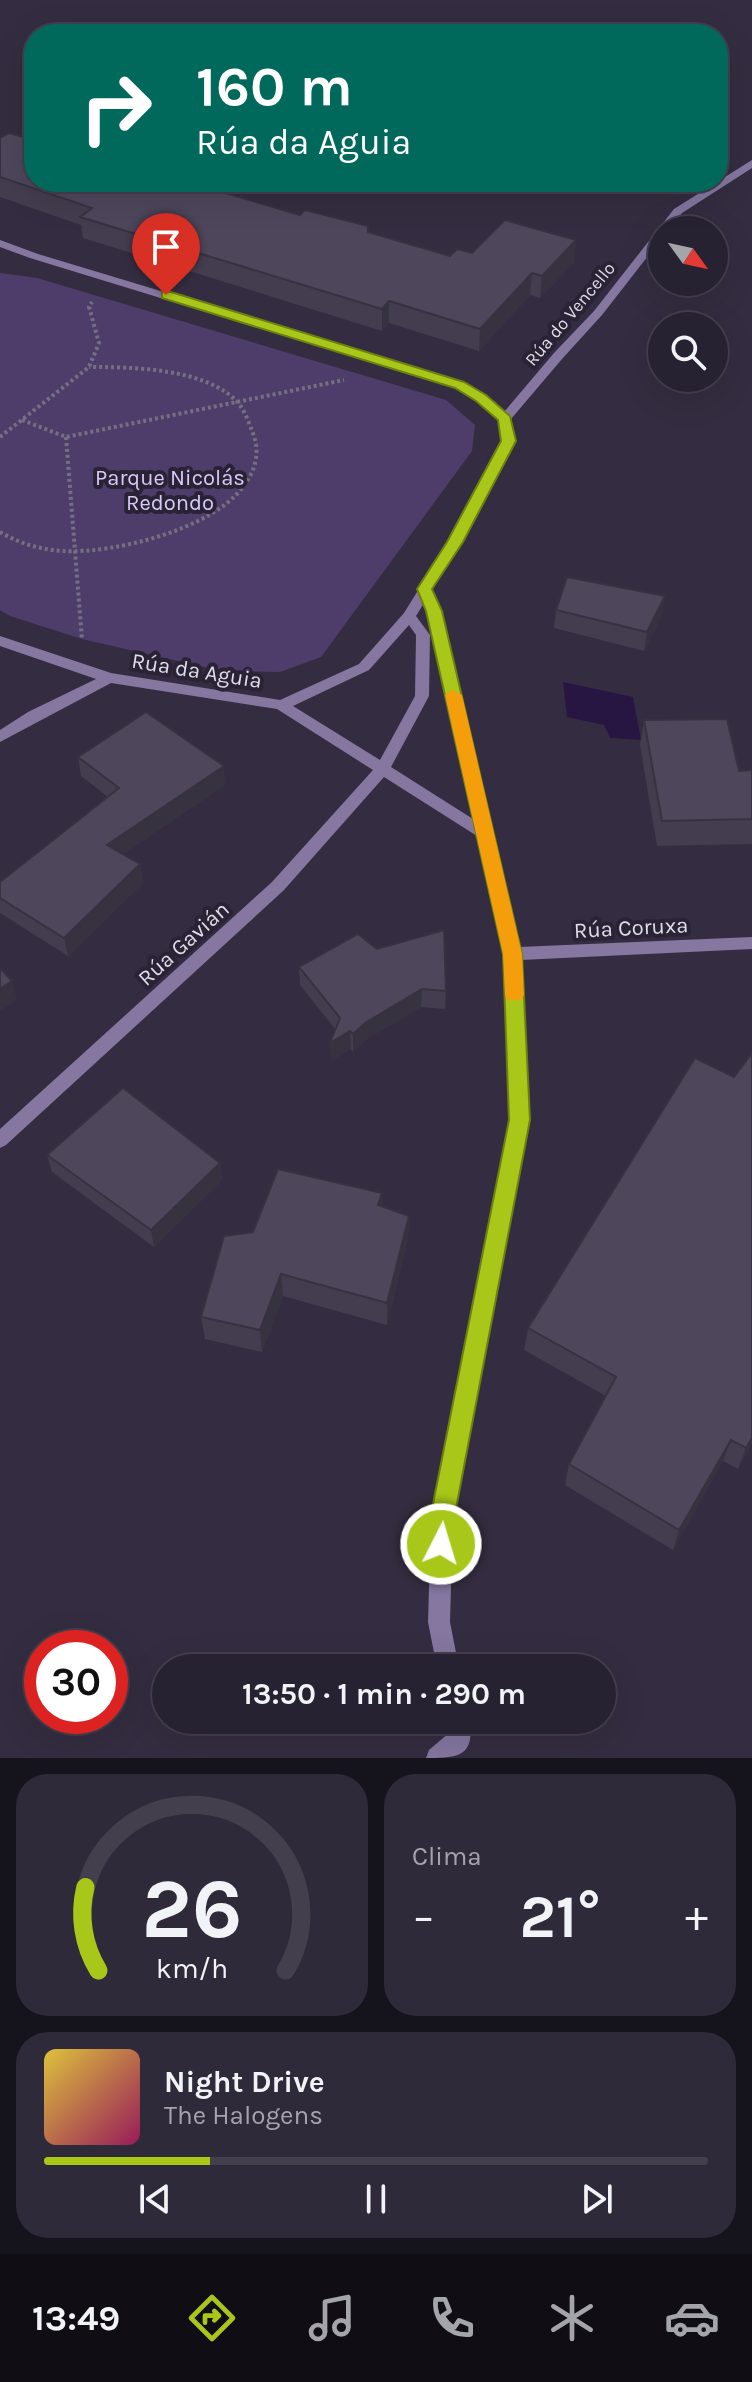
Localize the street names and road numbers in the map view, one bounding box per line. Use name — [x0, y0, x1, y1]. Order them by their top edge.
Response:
street label: Rúa do Vencello — [520, 258, 620, 370]
street label: Rúa da Aguia — [130, 648, 264, 694]
street label: Rúa Gavián — [133, 896, 235, 991]
street label: Rúa Coruxa — [573, 912, 689, 944]

